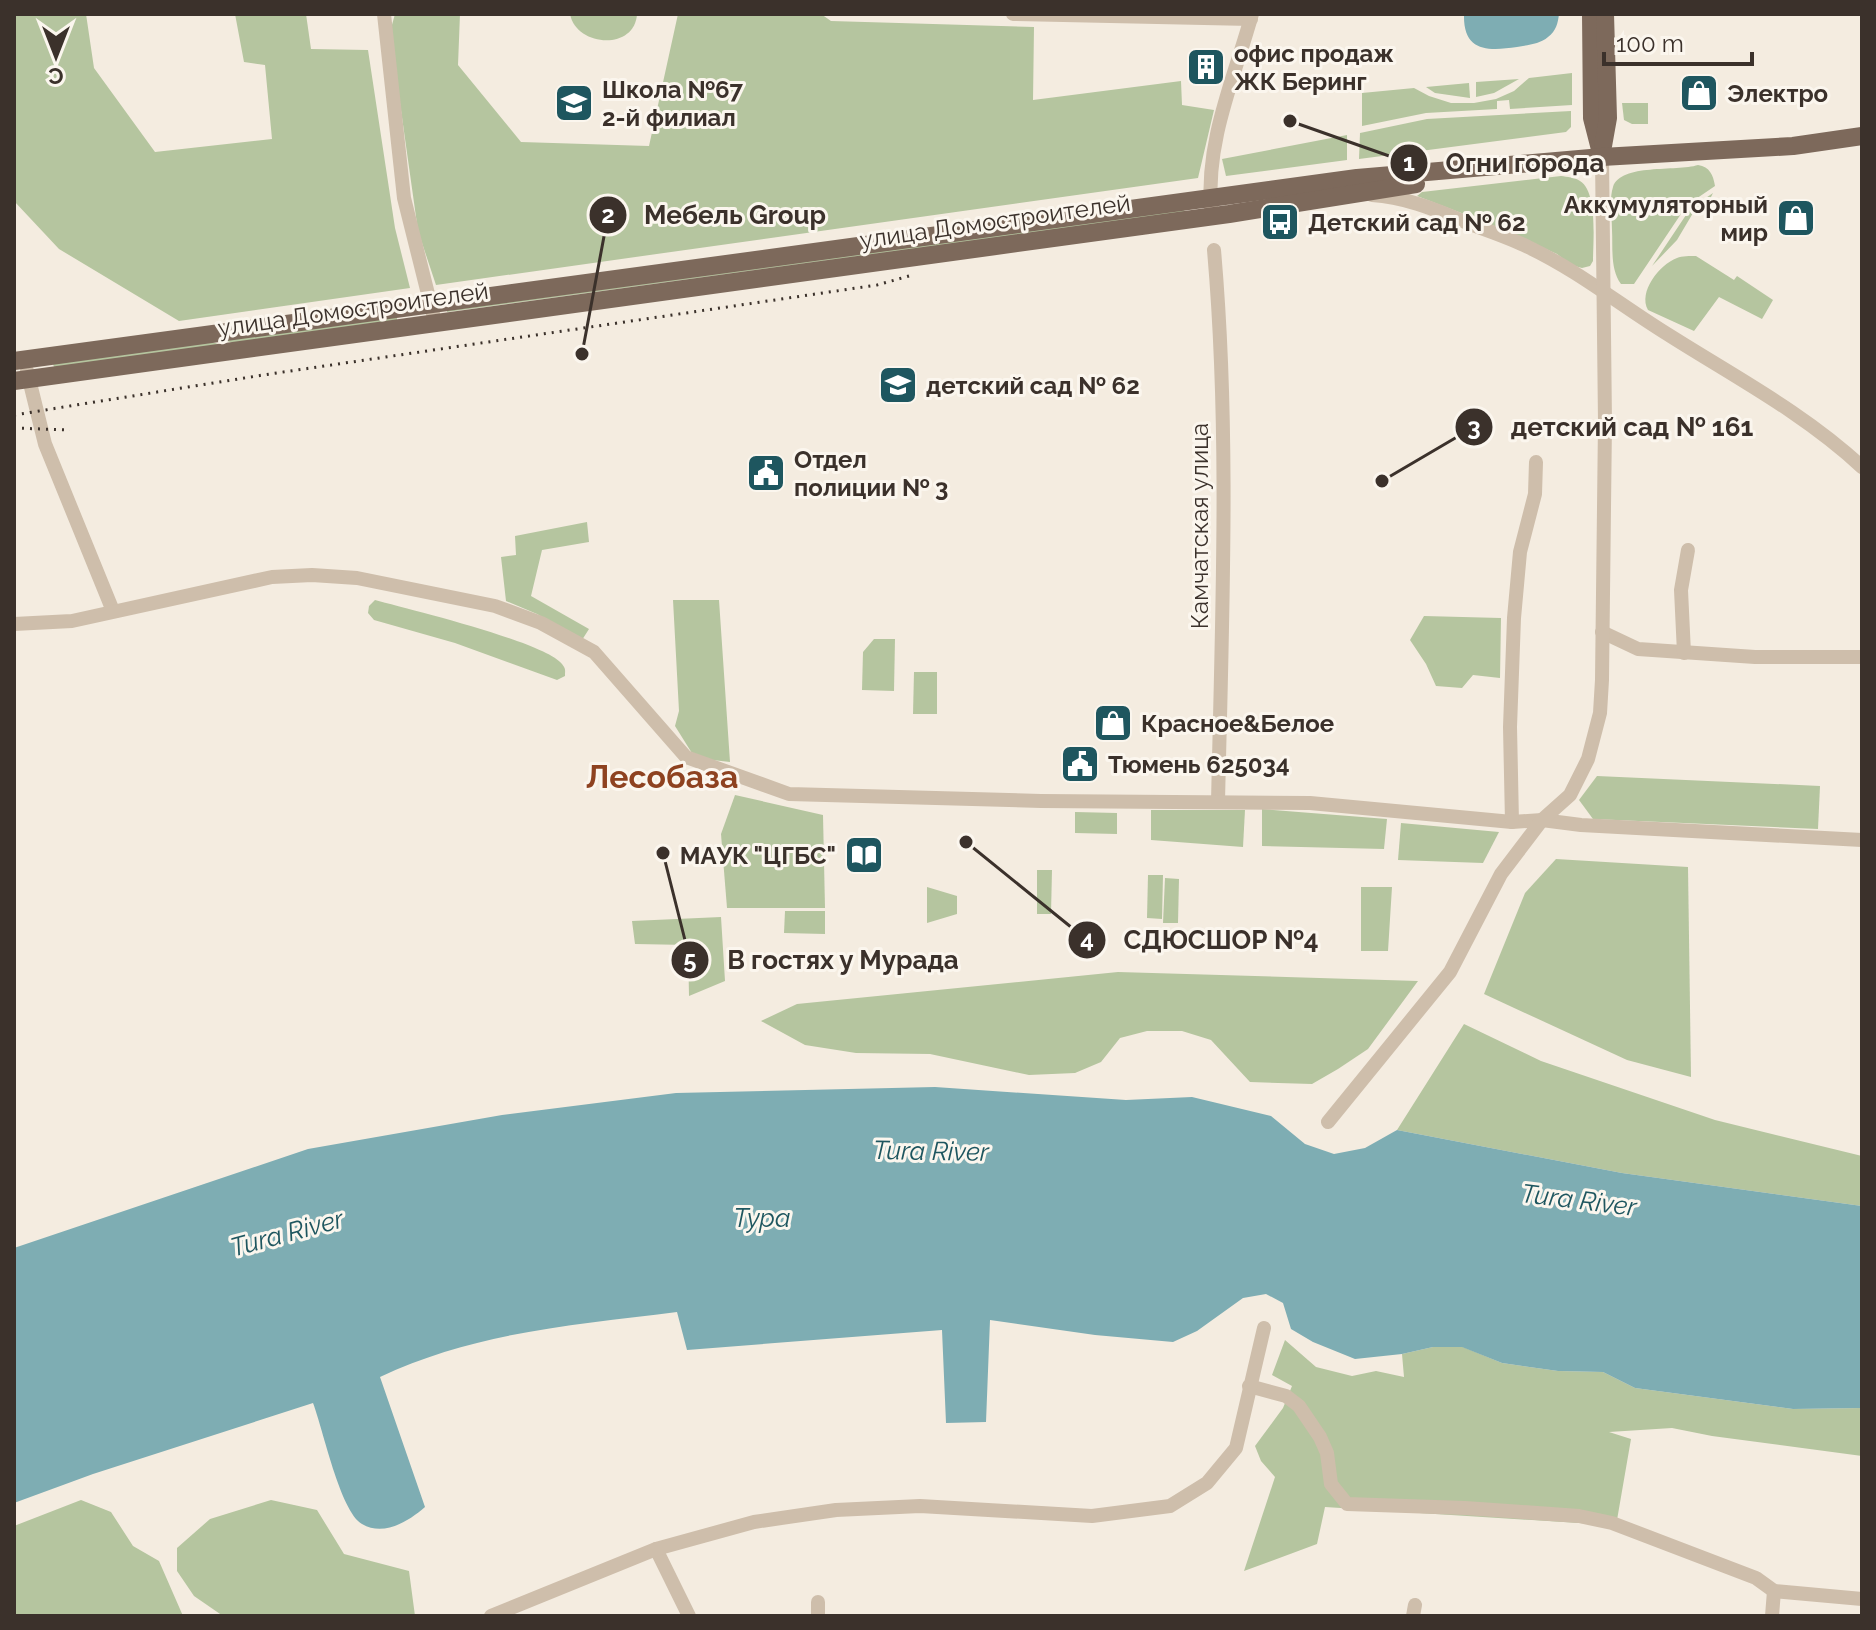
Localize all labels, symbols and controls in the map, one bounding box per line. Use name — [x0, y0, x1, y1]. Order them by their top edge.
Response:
north arrow — [16, 16, 96, 96]
scale bar — [1604, 16, 1752, 66]
text: 100 m — [1616, 29, 1684, 58]
place label: офис продаж ЖК Беринг — [1234, 39, 1394, 96]
building icon: офис продаж ЖК Беринг — [1185, 46, 1227, 88]
text: С — [48, 63, 64, 89]
shop icon: Электро — [1678, 72, 1720, 114]
place label: Школа №67 2-й филиал — [602, 75, 744, 132]
place label: Электро — [1727, 79, 1828, 108]
school or university icon: Школа №67 2-й филиал — [553, 82, 595, 124]
callout: Огни города — [1389, 138, 1620, 188]
text: 1 — [1403, 148, 1415, 177]
text: Огни города — [1446, 148, 1604, 178]
street label: улица Домостроителей — [858, 188, 1132, 254]
callout: Мебель Group — [588, 190, 842, 240]
place label: Аккумуляторный мир — [1564, 190, 1768, 247]
shop icon: Аккумуляторный мир — [1775, 197, 1817, 239]
text: 2 — [601, 200, 615, 229]
text: Мебель Group — [644, 200, 826, 230]
bus stop icon: Детский сад № 62 — [1259, 201, 1301, 243]
place label: Детский сад № 62 — [1308, 208, 1525, 237]
street label: улица Домостроителей — [216, 276, 490, 342]
school or university icon: детский сад № 62 — [877, 364, 919, 406]
place label: детский сад № 62 — [926, 371, 1140, 400]
callout: детский сад № 161 — [1454, 402, 1769, 452]
text: 3 — [1467, 412, 1481, 441]
text: детский сад № 161 — [1511, 412, 1753, 442]
street label: Камчатская улица — [1185, 423, 1214, 629]
place label: Отдел полиции № 3 — [794, 445, 949, 502]
public building icon: Отдел полиции № 3 — [745, 452, 787, 494]
shop icon: Красное&Белое — [1092, 702, 1134, 744]
place label: Красное&Белое — [1141, 709, 1334, 738]
public building icon: Тюмень 625034 — [1059, 743, 1101, 785]
place label: Тюмень 625034 — [1108, 750, 1290, 779]
district label: Лесобаза — [586, 758, 738, 795]
library icon: МАУК "ЦГБС" — [843, 834, 885, 876]
place label: МАУК "ЦГБС" — [680, 841, 836, 870]
callout: СДЮСШОР №4 — [1067, 915, 1334, 965]
text: 4 — [1080, 925, 1094, 954]
text: СДЮСШОР №4 — [1123, 925, 1319, 955]
callout: В гостях у Мурада — [670, 935, 975, 985]
text: 5 — [683, 945, 697, 974]
text: В гостях у Мурада — [727, 945, 959, 975]
water label: Tura River — [873, 1135, 990, 1167]
water label: Tura River — [1520, 1178, 1639, 1222]
water label: Tura River — [227, 1203, 348, 1262]
water label: Тура — [734, 1203, 790, 1233]

